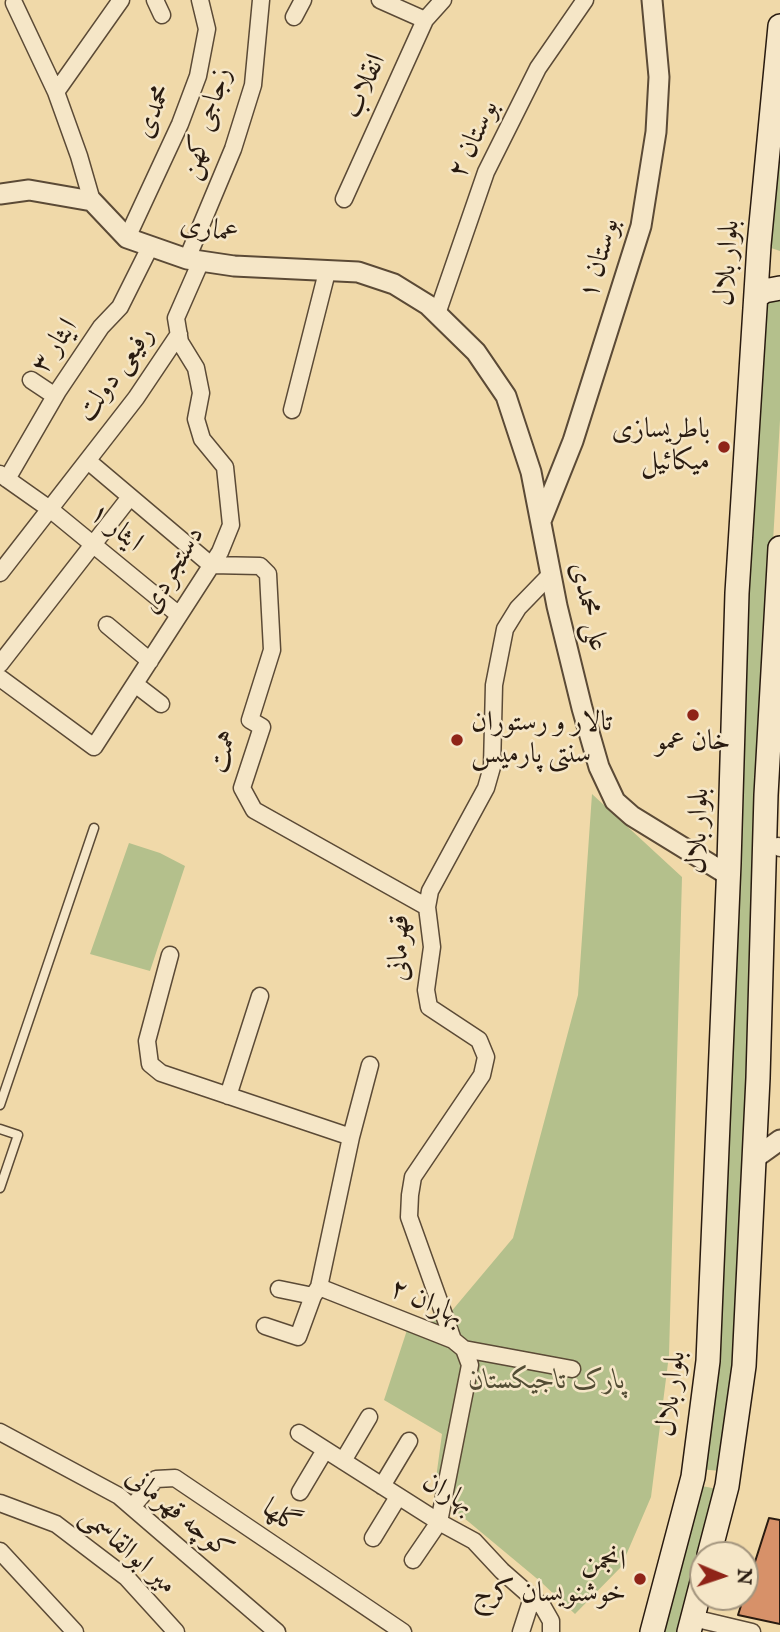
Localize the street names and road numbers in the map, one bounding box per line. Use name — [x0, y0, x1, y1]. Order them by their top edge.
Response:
street label: انقلاب — [337, 49, 395, 125]
street label: زجاجی کهن — [175, 64, 241, 184]
street label: محمدی — [129, 80, 181, 144]
street label: بوستان ۲ — [442, 95, 508, 185]
street label: عماری — [177, 209, 241, 253]
street label: بوستان ۱ — [573, 215, 629, 303]
street label: بلوار بلال — [709, 219, 749, 307]
street label: ایثار ۳ — [26, 313, 86, 381]
street label: رفیعی دولت — [71, 320, 163, 430]
street label: ۱ ایثار — [81, 497, 149, 561]
street label: دستجردی — [135, 521, 213, 621]
street label: علی محمدی — [560, 559, 614, 655]
street label: همت — [204, 727, 246, 777]
street label: بلوار بلال — [682, 787, 718, 875]
street label: قهرمانی — [384, 914, 418, 982]
street label: بهاران ۲ — [384, 1273, 468, 1335]
street label: بلوار بلال — [651, 1349, 695, 1439]
street label: کوچه قهرمانی — [118, 1462, 238, 1568]
street label: بهاران — [415, 1467, 479, 1523]
street label: گلها — [254, 1493, 306, 1543]
street label: میر ابوالقاسمی — [72, 1501, 182, 1603]

